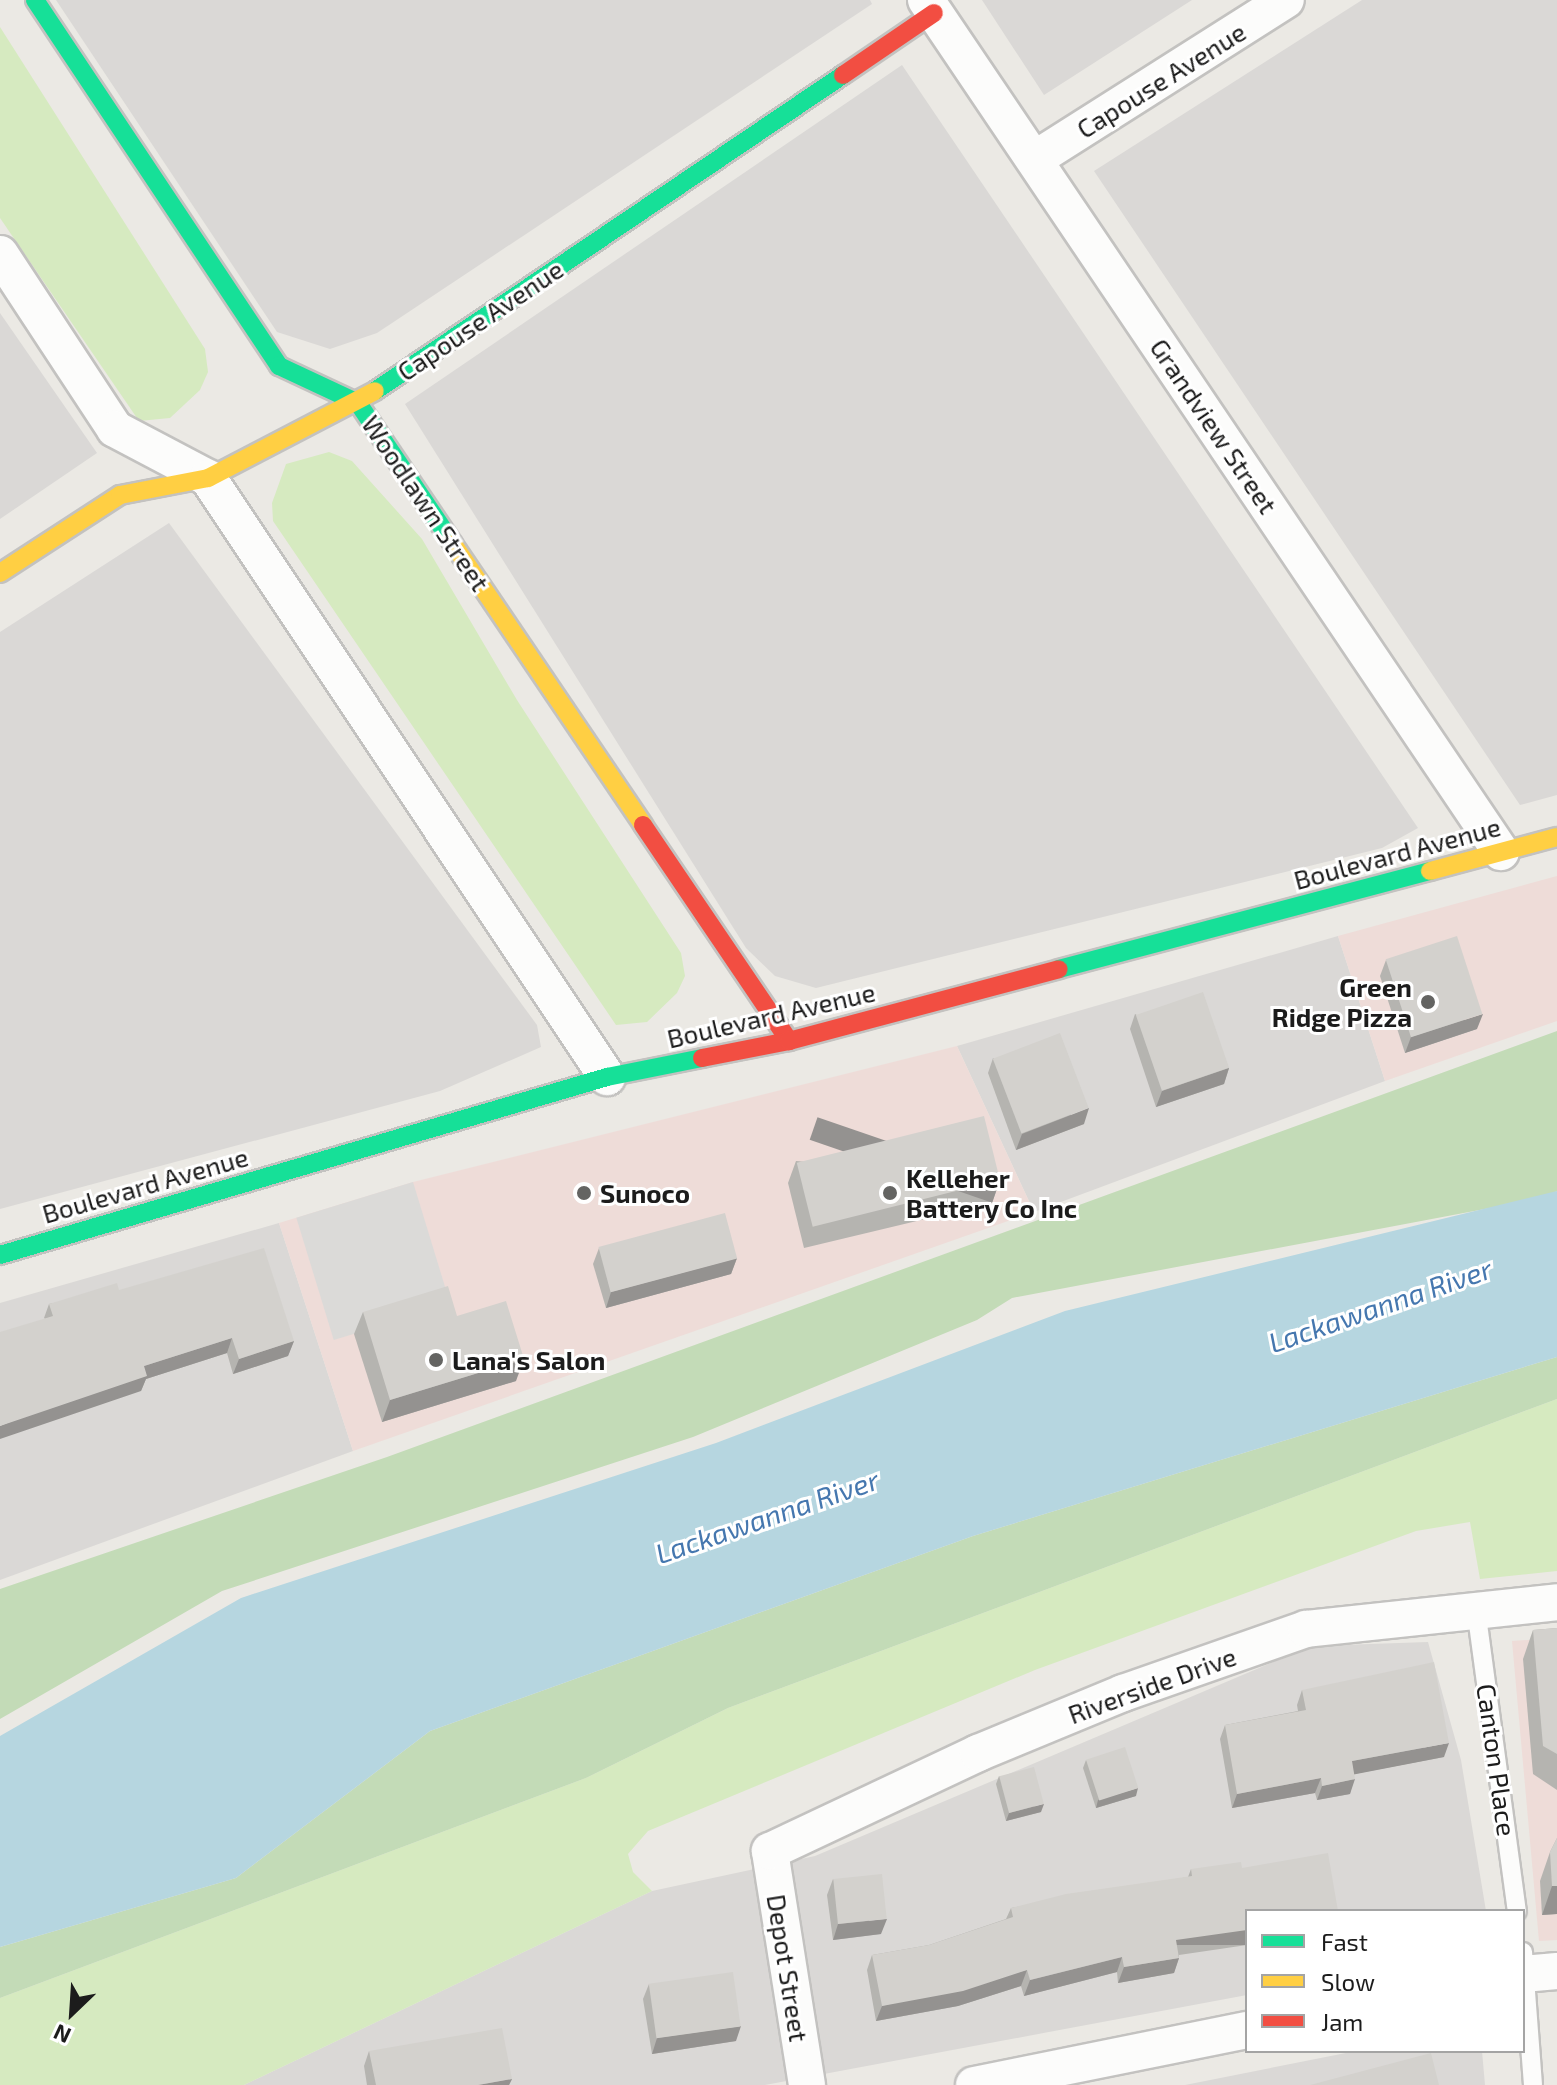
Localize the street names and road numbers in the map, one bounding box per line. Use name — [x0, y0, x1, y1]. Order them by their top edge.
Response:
street label: Capouse Avenue — [1071, 15, 1251, 145]
street label: Capouse Avenue — [391, 253, 569, 387]
street label: Grandview Street — [1144, 332, 1284, 520]
street label: Woodlawn Street — [356, 409, 496, 597]
street label: Boulevard Avenue — [1290, 810, 1504, 896]
street label: Boulevard Avenue — [664, 976, 878, 1054]
street label: Boulevard Avenue — [38, 1141, 252, 1229]
street label: Riverside Drive — [1064, 1640, 1240, 1730]
street label: Canton Place — [1471, 1682, 1523, 1838]
street label: Depot Street — [761, 1892, 815, 2044]

